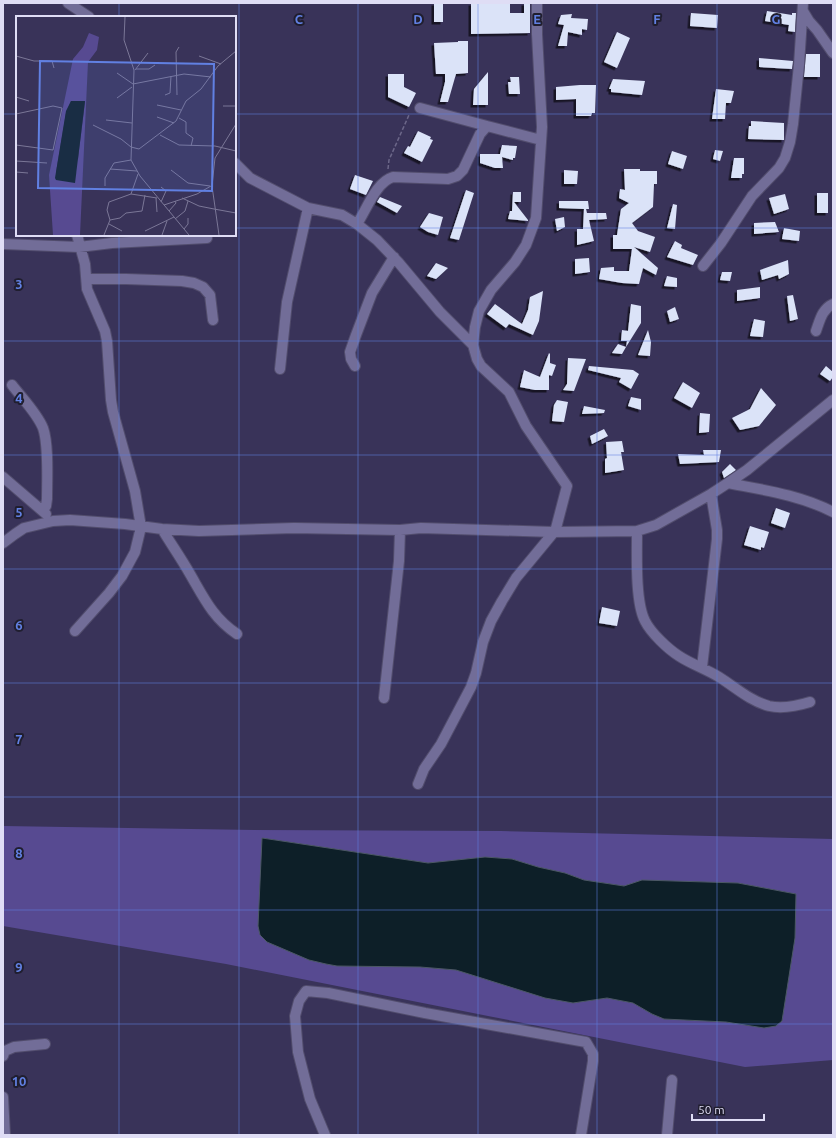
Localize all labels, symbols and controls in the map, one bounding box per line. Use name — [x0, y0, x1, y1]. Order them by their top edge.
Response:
text: C — [295, 12, 304, 26]
text: D — [413, 12, 423, 26]
text: E — [533, 12, 541, 26]
text: F — [653, 12, 661, 26]
text: G — [772, 12, 781, 26]
inset map — [16, 16, 236, 236]
text: 3 — [15, 277, 23, 291]
text: 4 — [15, 391, 23, 405]
text: 5 — [15, 505, 23, 519]
text: 6 — [15, 618, 23, 632]
text: 7 — [15, 732, 23, 746]
text: 8 — [15, 846, 23, 860]
text: 9 — [15, 960, 23, 974]
text: 10 — [12, 1074, 26, 1088]
scale bar — [692, 1096, 764, 1122]
text: 50 m — [698, 1103, 725, 1116]

